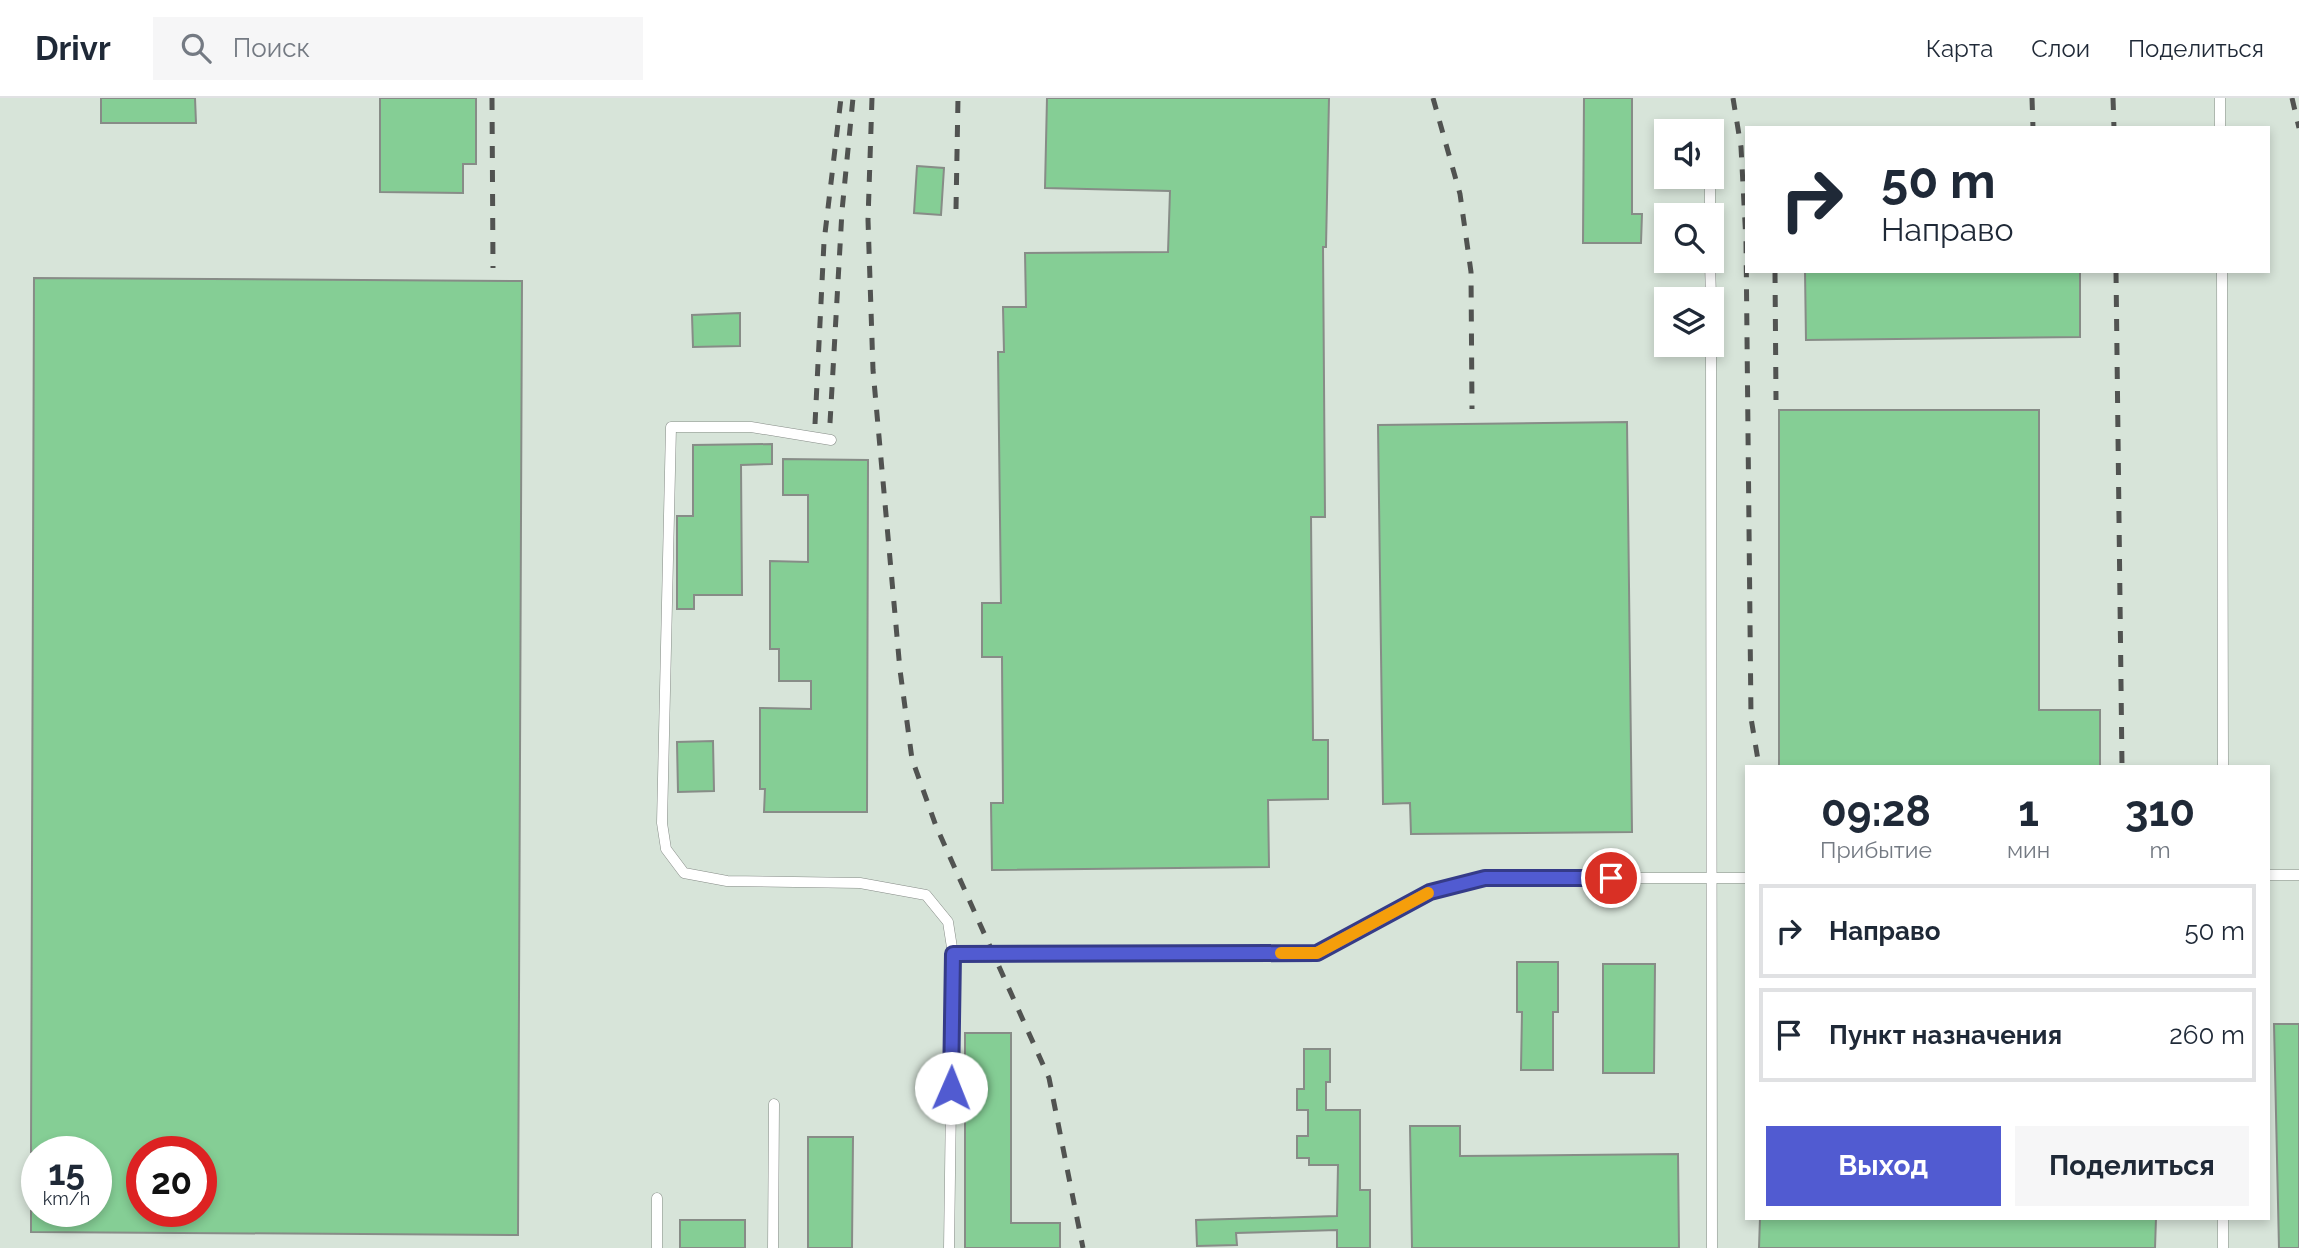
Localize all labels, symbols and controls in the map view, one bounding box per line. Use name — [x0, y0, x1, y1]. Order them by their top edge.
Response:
search box — [153, 17, 643, 80]
text: Drivr — [35, 29, 111, 68]
icon: search — [177, 29, 215, 67]
text: Поиск — [233, 33, 310, 63]
text: Карта — [1926, 34, 1993, 63]
text: Слои — [2031, 34, 2090, 63]
text: Поделиться — [2128, 34, 2264, 63]
map controls — [1654, 119, 1724, 357]
button: sound — [1654, 119, 1724, 189]
text: 50 m — [1881, 152, 1996, 209]
icon: right — [1766, 154, 1857, 245]
button: search — [1654, 203, 1724, 273]
text: Направо — [1881, 211, 2013, 248]
button: layers — [1654, 287, 1724, 357]
text: 09:28 — [1821, 787, 1931, 836]
text: 1 — [2018, 787, 2039, 836]
text: 310 — [2125, 787, 2195, 836]
text: Прибытие — [1820, 836, 1932, 863]
text: мин — [2007, 836, 2050, 863]
text: m — [2149, 836, 2171, 863]
pin — [1581, 848, 1641, 908]
icon: arrive — [1592, 859, 1630, 897]
icon: right — [1770, 912, 1808, 950]
text: Направо — [1829, 916, 1940, 946]
text: 50 m — [2184, 916, 2245, 946]
icon: arrive — [1770, 1016, 1808, 1054]
text: Пункт назначения — [1829, 1020, 2062, 1050]
text: 260 m — [2169, 1020, 2245, 1050]
position arrow — [914, 1051, 988, 1125]
button: Выход — [1766, 1126, 2001, 1206]
button: Поделиться — [2015, 1126, 2249, 1206]
speed limit sign: 20 — [126, 1136, 217, 1227]
text: 15 — [48, 1152, 85, 1193]
text: km/h — [43, 1188, 90, 1209]

